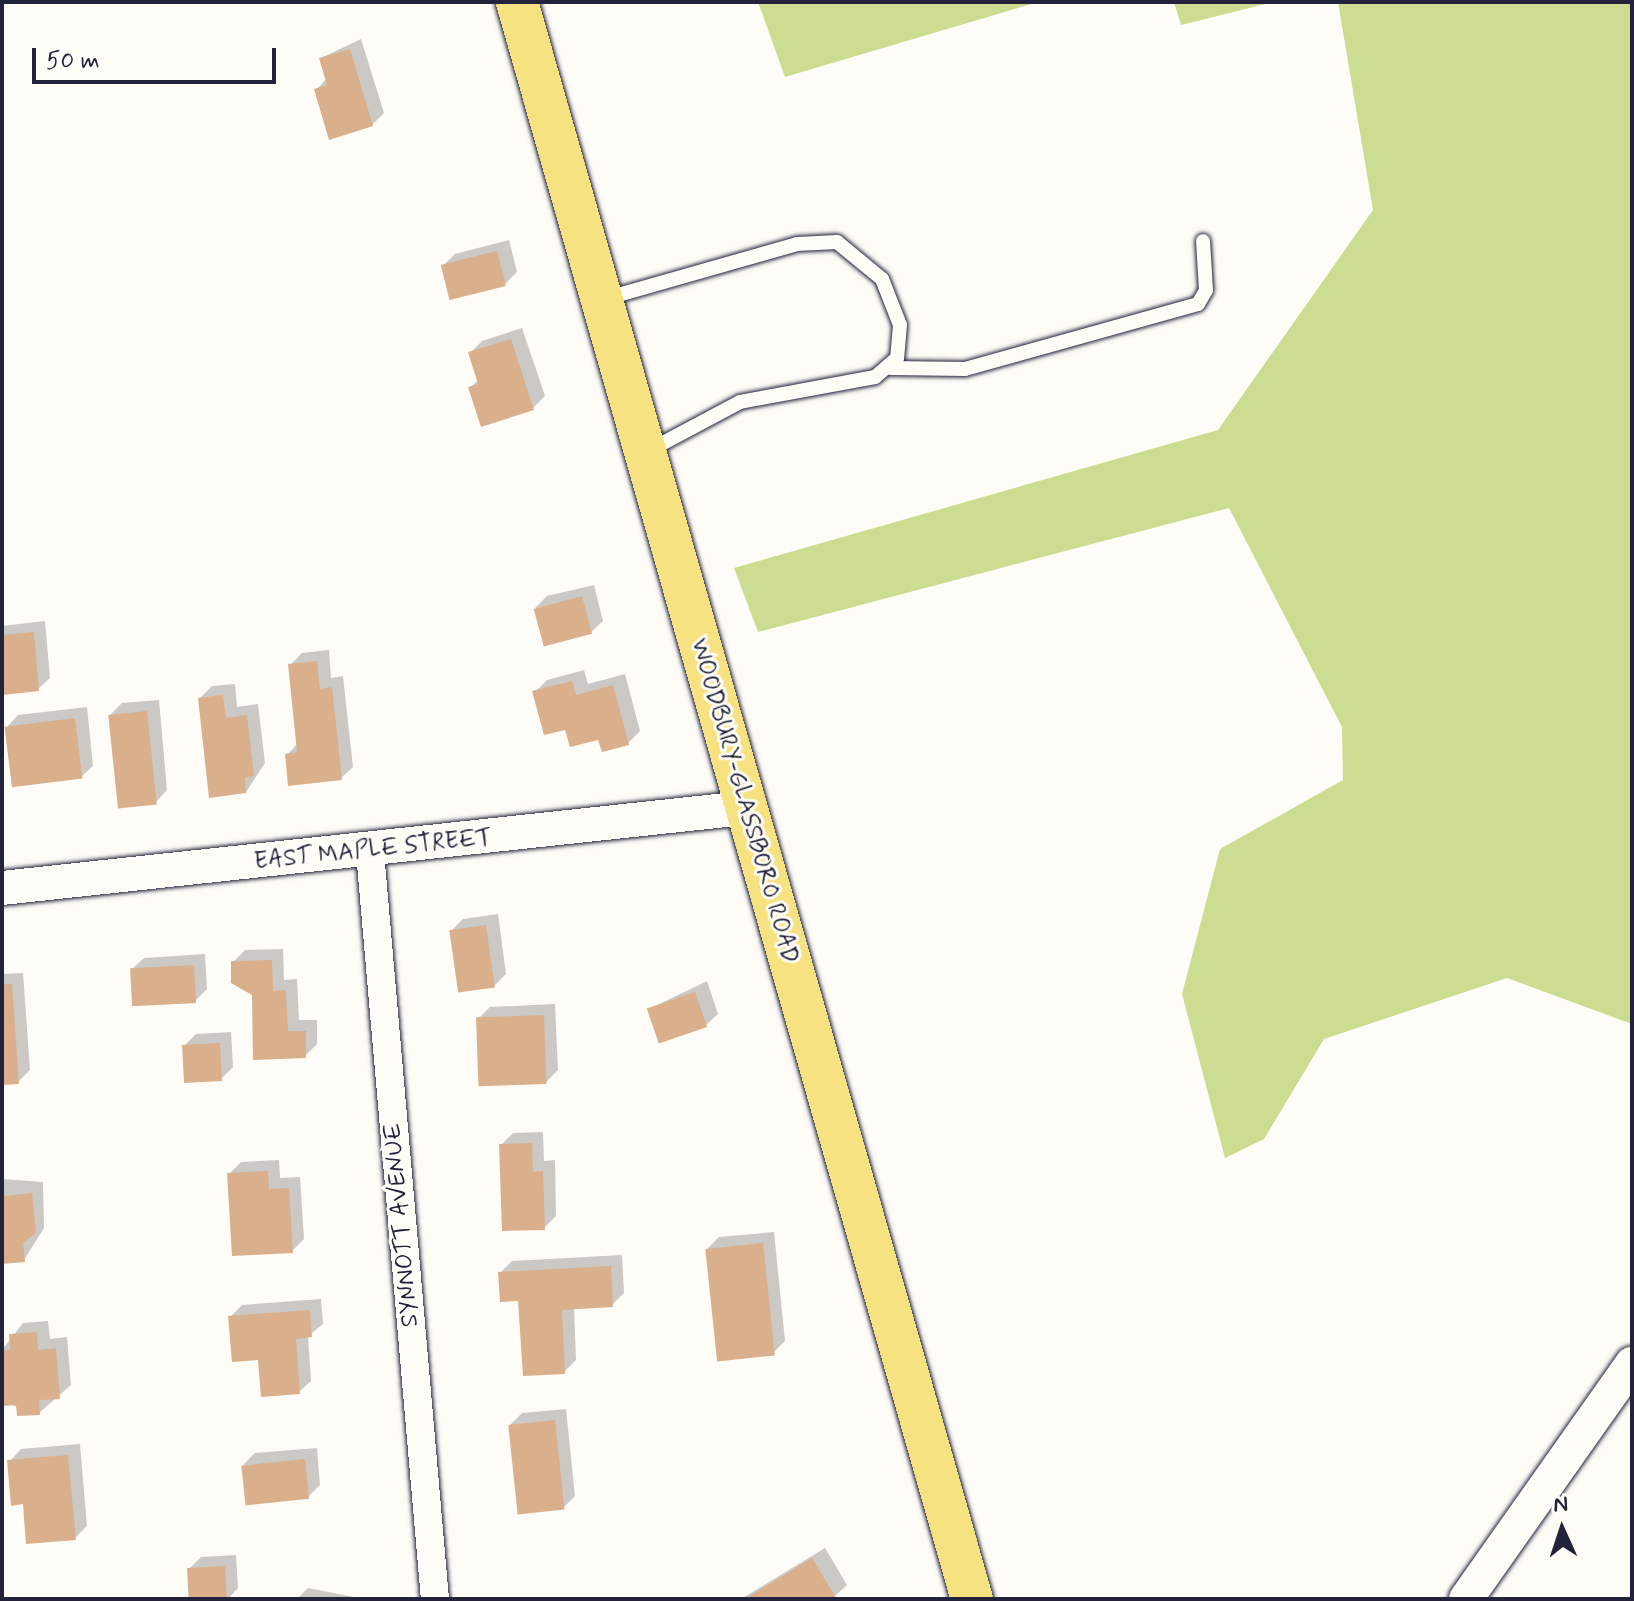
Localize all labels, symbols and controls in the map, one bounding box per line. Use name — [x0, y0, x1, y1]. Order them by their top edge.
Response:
scale bar — [36, 32, 280, 82]
text: 50 m — [46, 46, 100, 77]
street label: WOODBURY-GLASSBORO ROAD — [684, 635, 804, 967]
street label: EAST MAPLE STREET — [250, 823, 496, 877]
street label: SYNNOTT AVENUE — [379, 1122, 425, 1328]
north arrow — [1522, 1489, 1602, 1569]
text: N — [1553, 1491, 1569, 1519]

